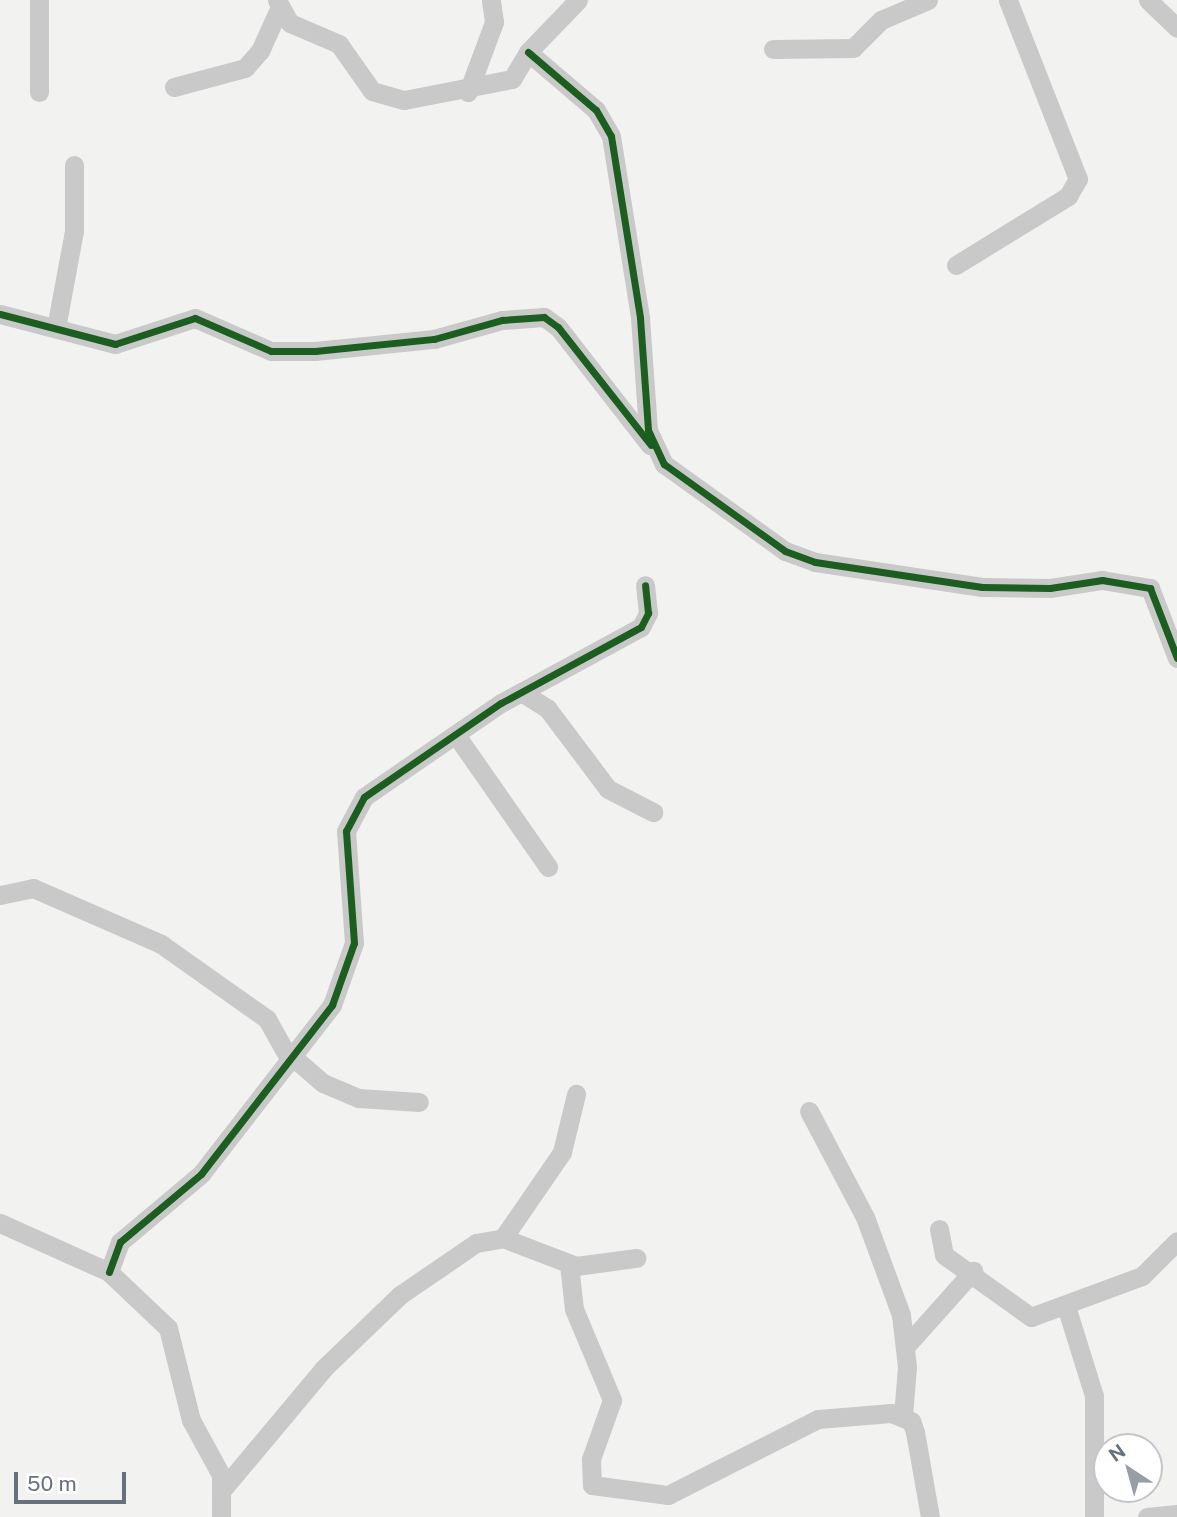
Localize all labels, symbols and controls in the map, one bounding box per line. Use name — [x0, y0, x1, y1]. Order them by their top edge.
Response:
north arrow — [1093, 1433, 1163, 1503]
text: N — [1104, 1439, 1129, 1466]
scale bar — [18, 1458, 130, 1502]
text: 50 m — [27, 1471, 77, 1496]

